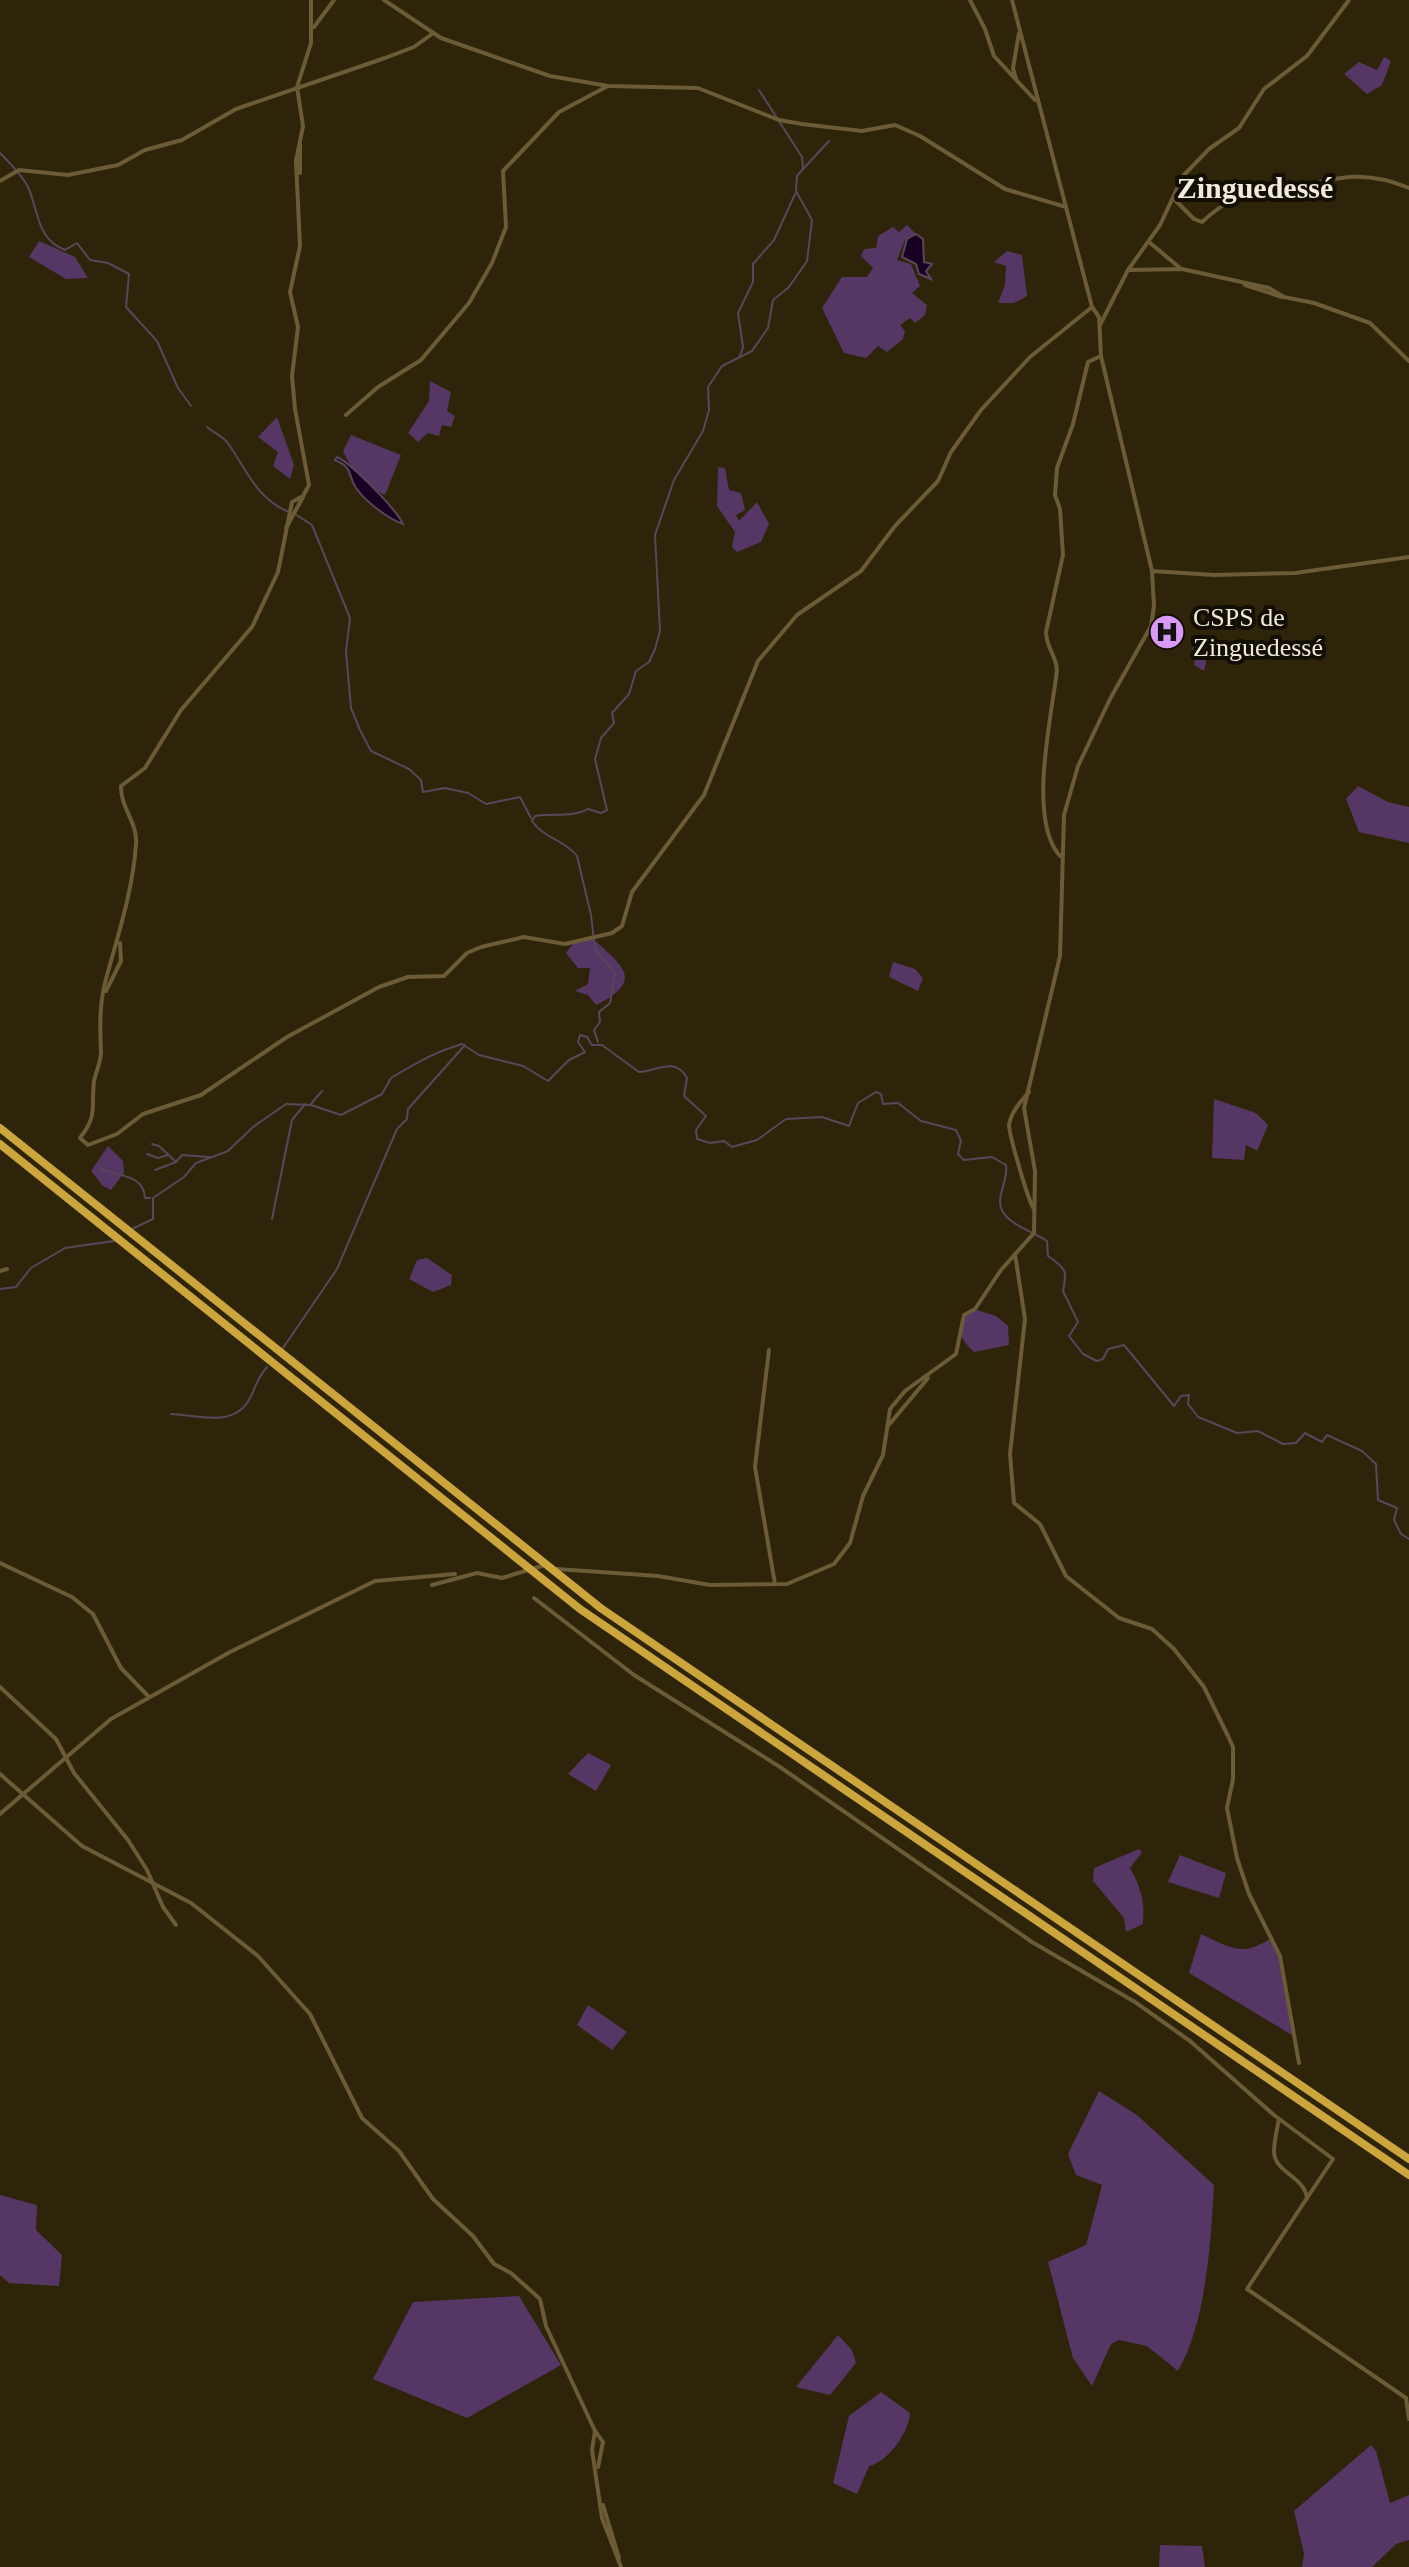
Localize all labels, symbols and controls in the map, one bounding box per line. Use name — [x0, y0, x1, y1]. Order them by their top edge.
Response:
district label: Zinguedessé — [1177, 171, 1333, 204]
place label: CSPS de Zinguedessé — [1193, 603, 1323, 662]
hospital icon: CSPS de Zinguedessé — [1148, 613, 1186, 651]

